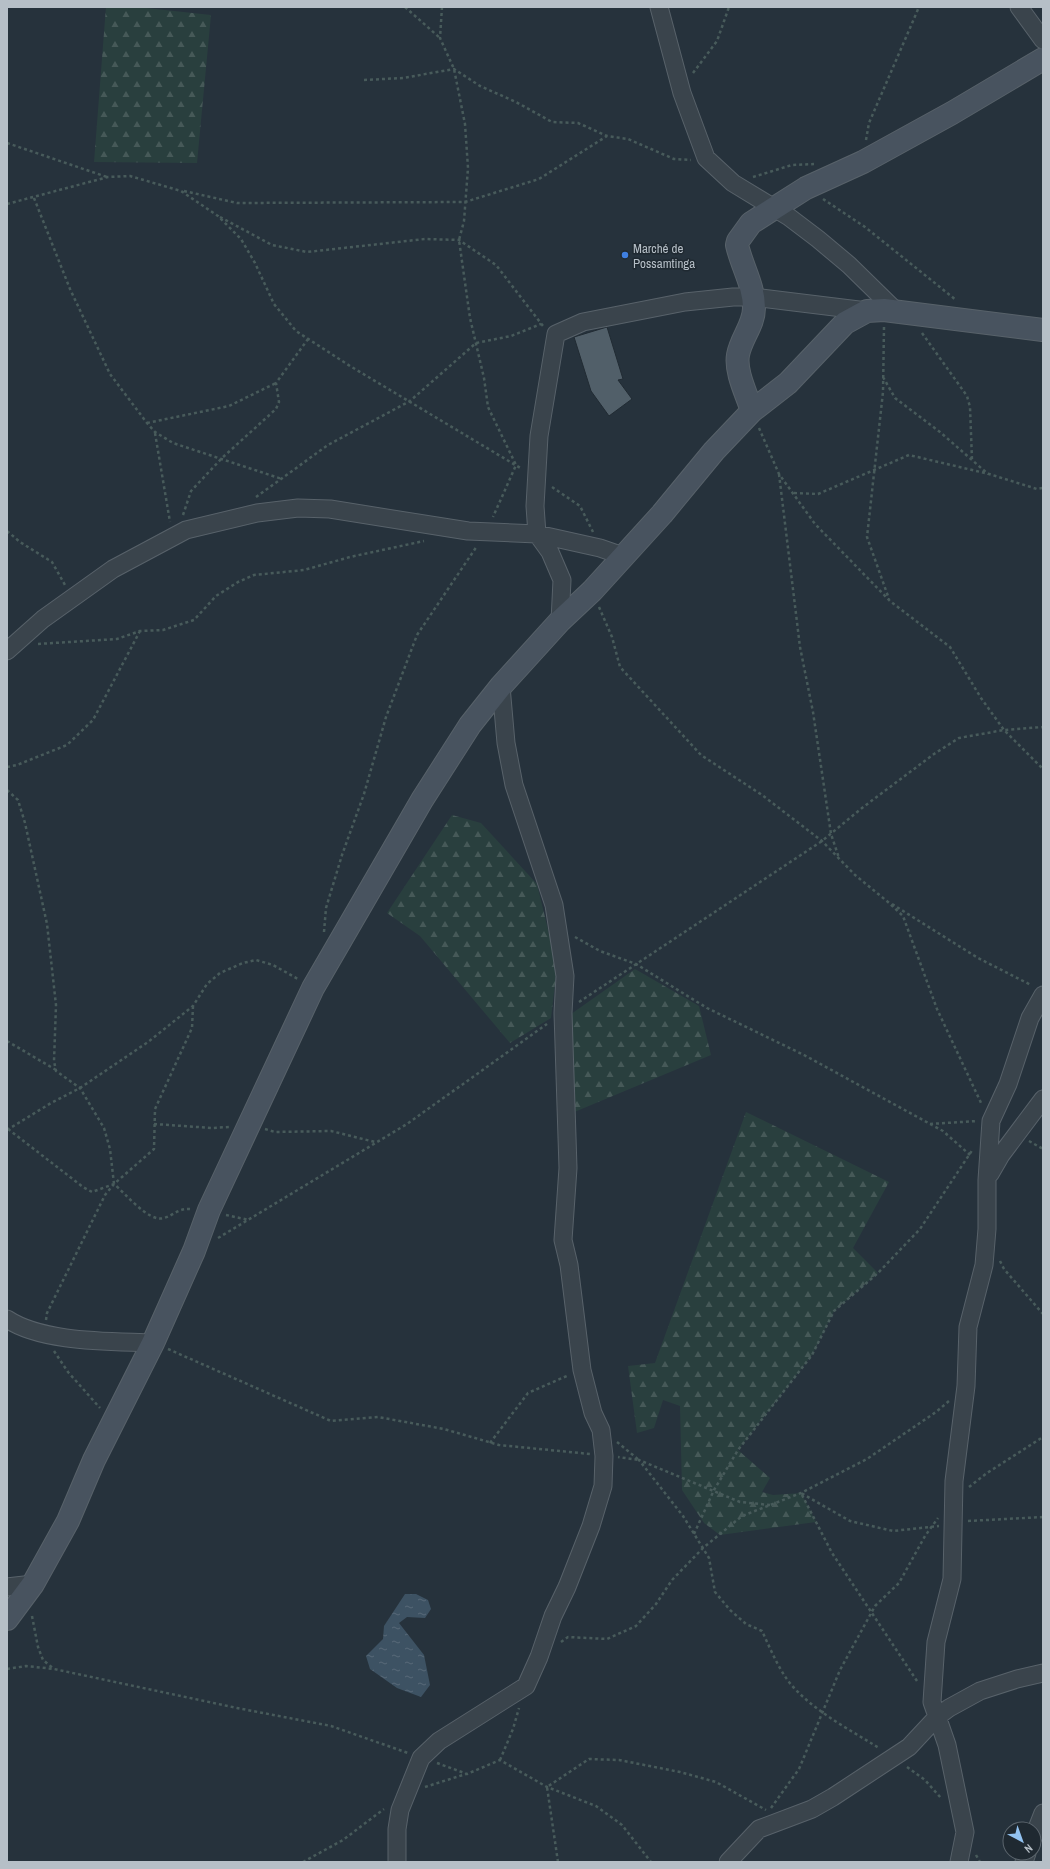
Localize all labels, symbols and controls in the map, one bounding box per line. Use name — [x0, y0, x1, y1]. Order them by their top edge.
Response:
place label: Marché de Possamtinga — [633, 240, 695, 272]
marker: Marché de Possamtinga — [620, 250, 630, 260]
north arrow — [1002, 1821, 1042, 1861]
text: N — [1022, 1841, 1036, 1856]

